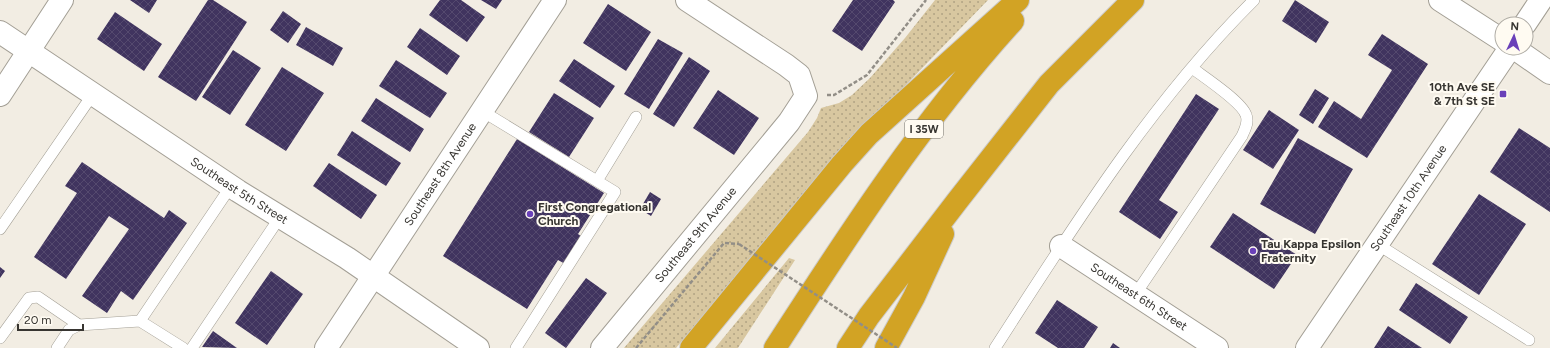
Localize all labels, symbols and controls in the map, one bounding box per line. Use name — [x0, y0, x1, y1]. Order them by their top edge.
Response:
north arrow — [1494, 16, 1534, 56]
text: N — [1510, 20, 1519, 33]
place label: 10th Ave SE & 7th St SE — [1429, 80, 1495, 108]
marker: 10th Ave SE & 7th St SE — [1498, 89, 1508, 99]
street label: Southeast 8th Avenue — [401, 120, 479, 228]
road number: I 35W — [905, 120, 943, 138]
street label: Southeast 10th Avenue — [1367, 142, 1450, 254]
street label: Southeast 5th Street — [188, 154, 291, 227]
street label: Southeast 9th Avenue — [652, 184, 740, 285]
place label: First Congregational Church — [538, 200, 651, 228]
marker: First Congregational Church — [525, 209, 535, 219]
place label: Tau Kappa Epsilon Fraternity — [1261, 237, 1361, 265]
marker: Tau Kappa Epsilon Fraternity — [1248, 246, 1258, 256]
street label: Southeast 6th Street — [1088, 260, 1190, 334]
scale bar — [18, 306, 83, 332]
text: 20 m — [24, 313, 52, 327]

